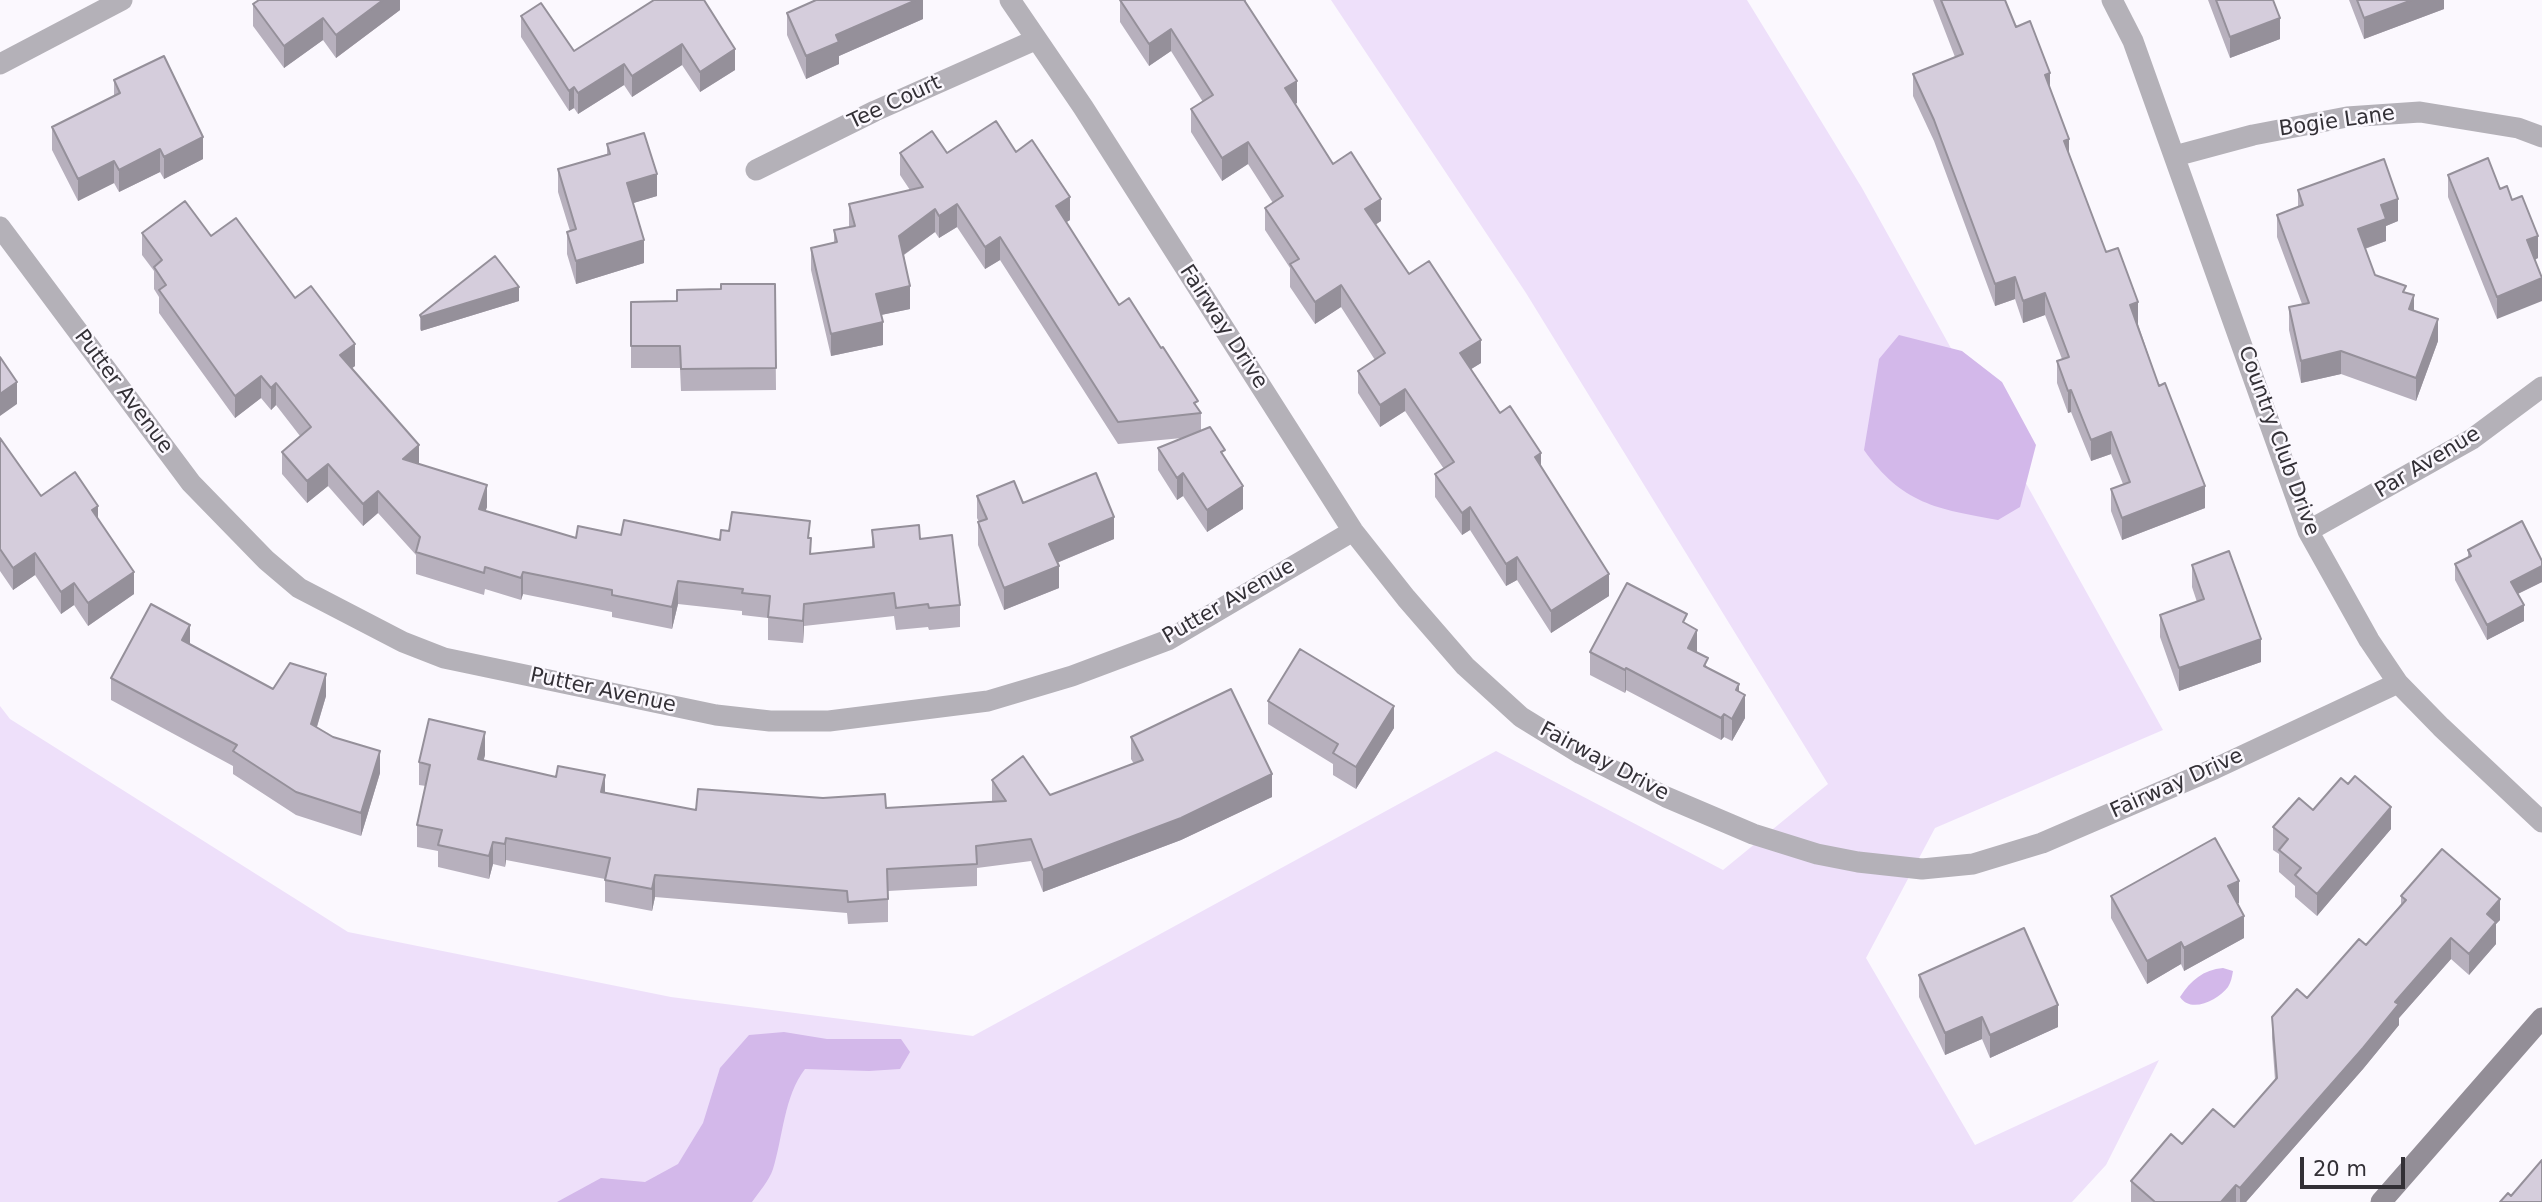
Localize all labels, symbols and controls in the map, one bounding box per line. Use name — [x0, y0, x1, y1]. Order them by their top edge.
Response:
street label: Tee Court — [845, 71, 945, 135]
street label: Bogie Lane — [2277, 101, 2397, 143]
street label: Fairway Drive — [1174, 260, 1272, 394]
street label: Putter Avenue — [68, 325, 178, 459]
street label: Country Club Drive — [2232, 343, 2324, 539]
street label: Par Avenue — [2371, 422, 2485, 504]
street label: Putter Avenue — [1158, 554, 1300, 650]
street label: Putter Avenue — [528, 663, 678, 719]
street label: Fairway Drive — [1535, 717, 1673, 807]
street label: Fairway Drive — [2107, 743, 2247, 825]
scale bar — [2304, 1142, 2409, 1186]
text: 20 m — [2313, 1157, 2367, 1181]

